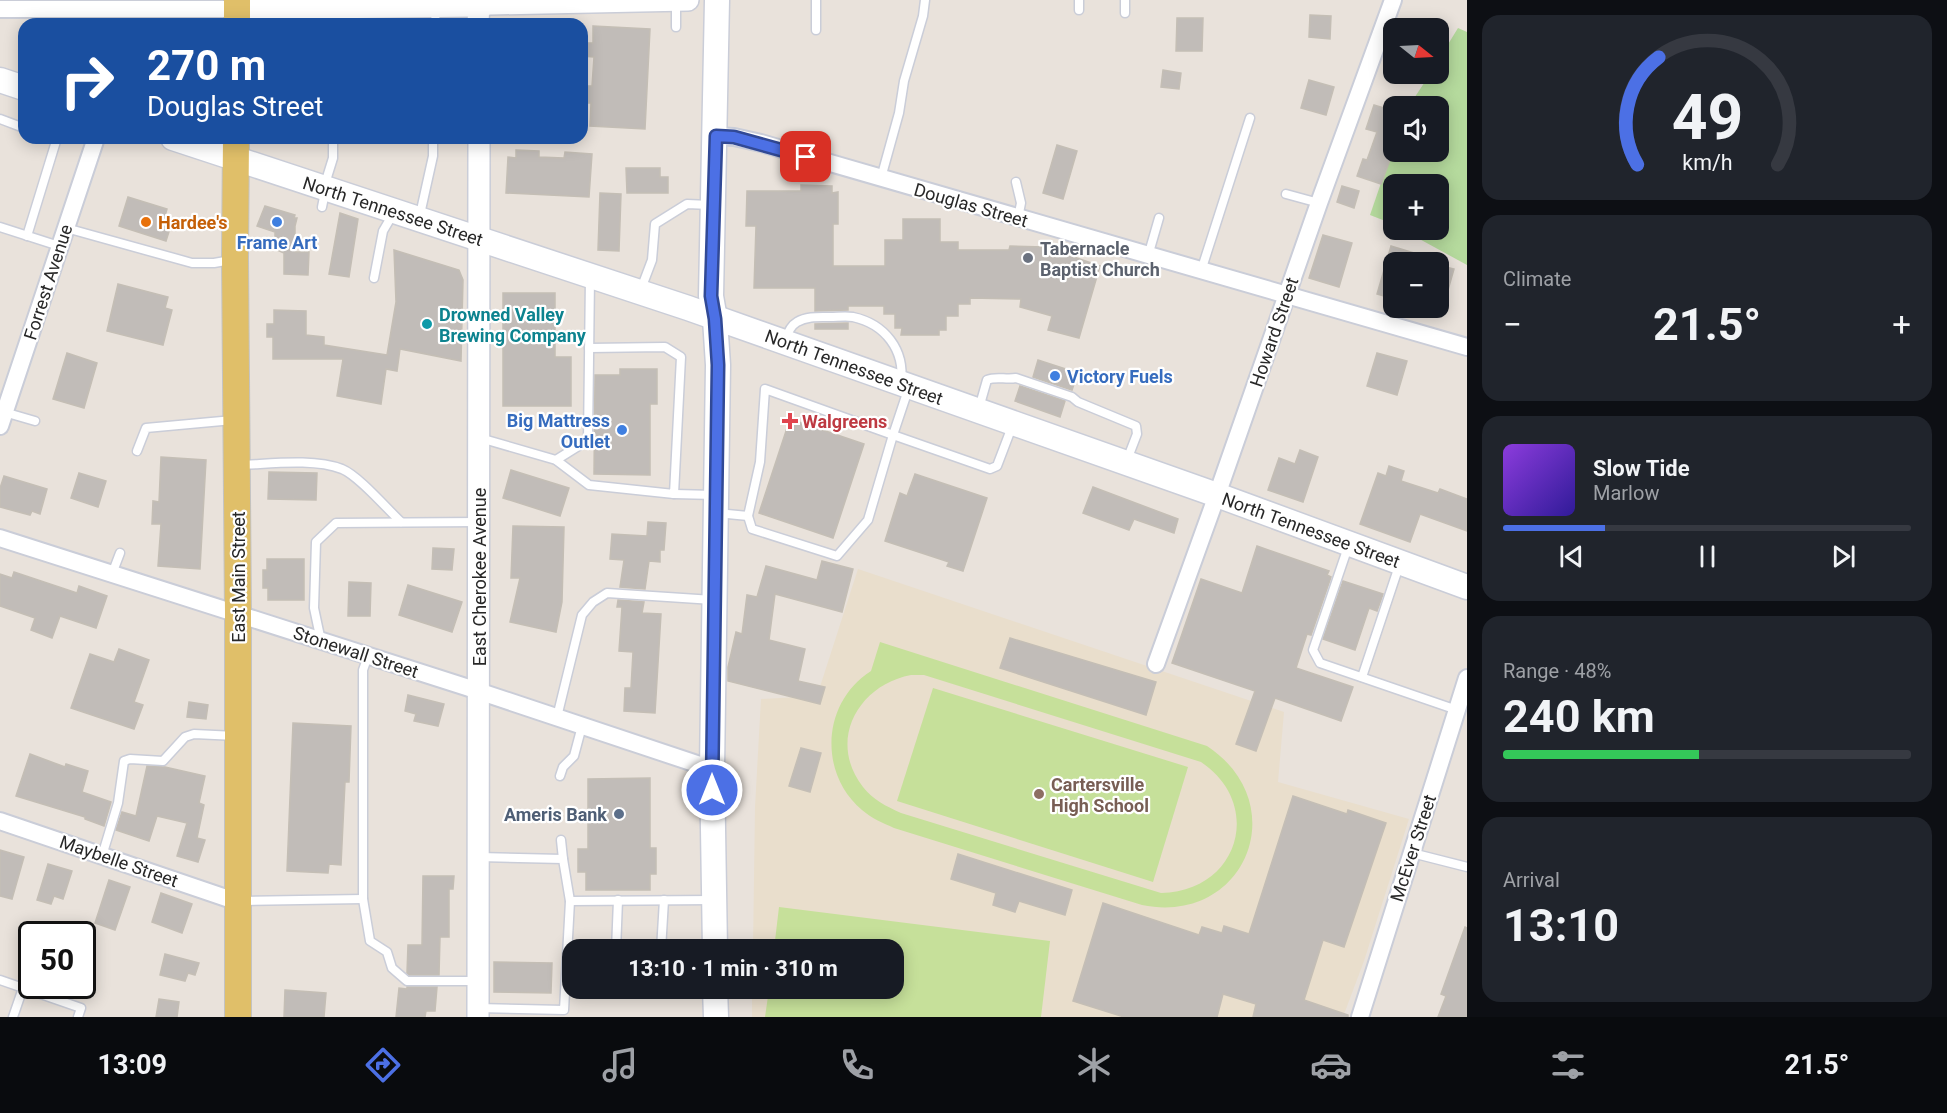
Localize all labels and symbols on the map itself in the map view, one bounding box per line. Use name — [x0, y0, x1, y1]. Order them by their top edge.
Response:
north arrow — [1383, 18, 1449, 84]
pin — [780, 131, 831, 182]
street label: North Tennessee Street — [300, 172, 486, 250]
street label: Douglas Street — [912, 179, 1030, 231]
place label: Hardee's — [158, 212, 228, 233]
marker: Hardee's — [139, 215, 153, 229]
marker: Frame Art — [270, 215, 284, 229]
street label: Forrest Avenue — [19, 222, 77, 342]
place label: Frame Art — [237, 232, 317, 253]
place label: Tabernacle Baptist Church — [1040, 238, 1160, 280]
marker: Tabernacle Baptist Church — [1021, 251, 1035, 265]
street label: Howard Street — [1245, 274, 1303, 390]
place label: Drowned Valley Brewing Company — [439, 304, 587, 346]
marker: Drowned Valley Brewing Company — [420, 317, 434, 331]
street label: North Tennessee Street — [762, 325, 946, 409]
place label: Victory Fuels — [1067, 366, 1173, 387]
marker: Victory Fuels — [1048, 369, 1062, 383]
place label: Big Mattress Outlet — [507, 410, 610, 452]
place label: Walgreens — [802, 411, 887, 432]
marker: Walgreens — [783, 414, 797, 428]
marker: Big Mattress Outlet — [615, 423, 629, 437]
street label: East Cherokee Avenue — [469, 488, 490, 666]
street label: North Tennessee Street — [1219, 488, 1403, 572]
street label: East Main Street — [228, 511, 249, 643]
street label: Stonewall Street — [291, 622, 421, 682]
position arrow — [680, 758, 744, 822]
place label: Cartersville High School — [1051, 774, 1149, 816]
marker: Cartersville High School — [1032, 787, 1046, 801]
street label: McEver Street — [1386, 792, 1440, 904]
place label: Ameris Bank — [504, 804, 607, 825]
marker: Ameris Bank — [612, 807, 626, 821]
street label: Maybelle Street — [57, 831, 181, 891]
speed limit sign: 50 — [18, 921, 96, 999]

